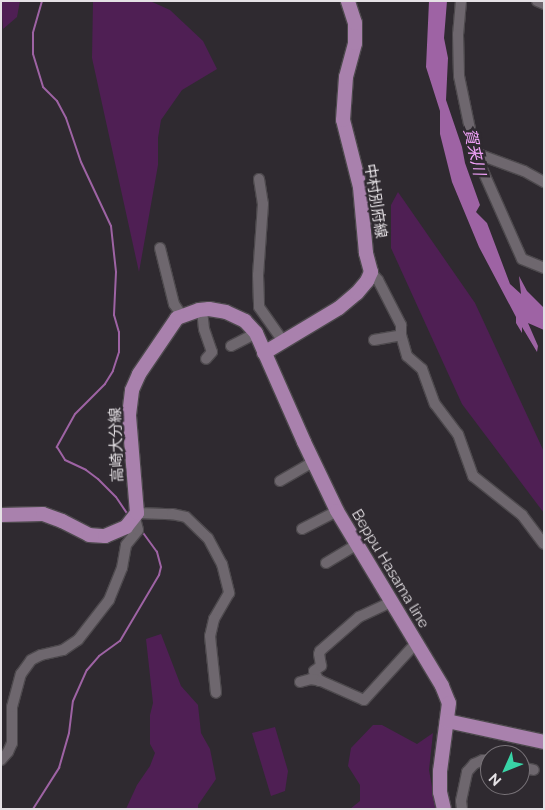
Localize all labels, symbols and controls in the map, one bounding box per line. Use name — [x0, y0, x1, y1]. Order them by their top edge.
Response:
water label: 賀来川 — [459, 126, 489, 178]
street label: 中村別府線 — [360, 163, 390, 239]
street label: 高崎大分線 — [107, 407, 127, 483]
street label: Beppu Hasama line — [347, 506, 433, 632]
north arrow — [480, 745, 530, 795]
text: N — [485, 770, 504, 789]

